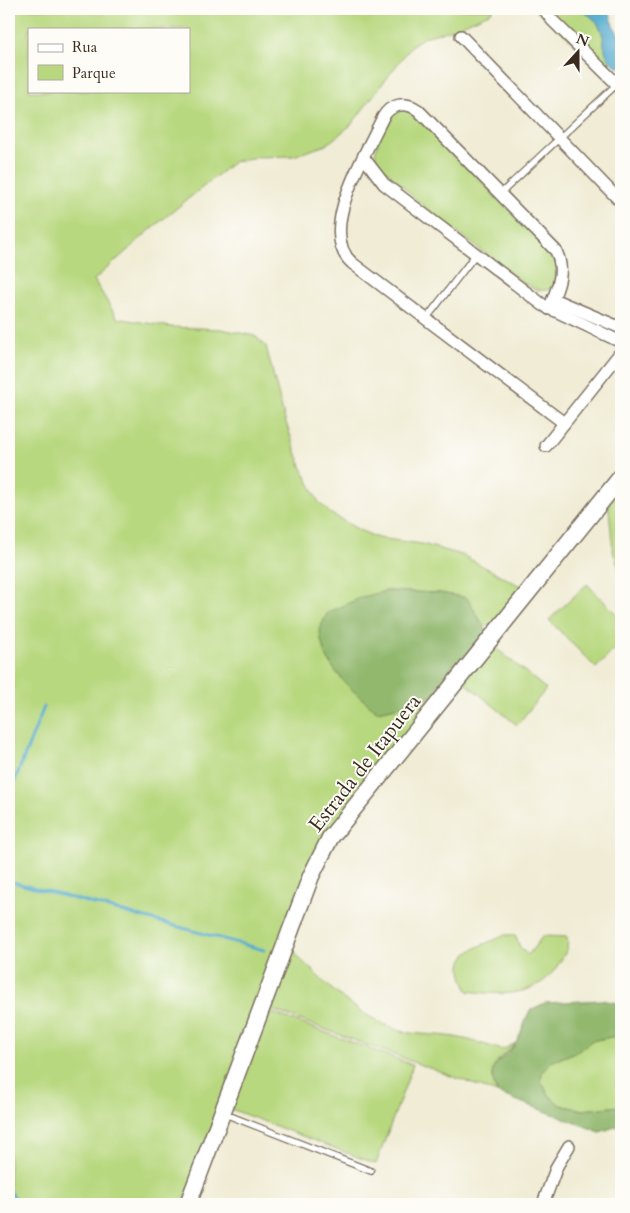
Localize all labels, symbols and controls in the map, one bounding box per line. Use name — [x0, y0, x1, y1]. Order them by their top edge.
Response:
legend — [28, 28, 190, 92]
north arrow — [552, 28, 602, 78]
text: N — [573, 29, 592, 51]
text: Rua — [72, 37, 98, 57]
text: Parque — [72, 63, 116, 83]
street label: Estrada de Itapuera — [302, 688, 428, 838]

